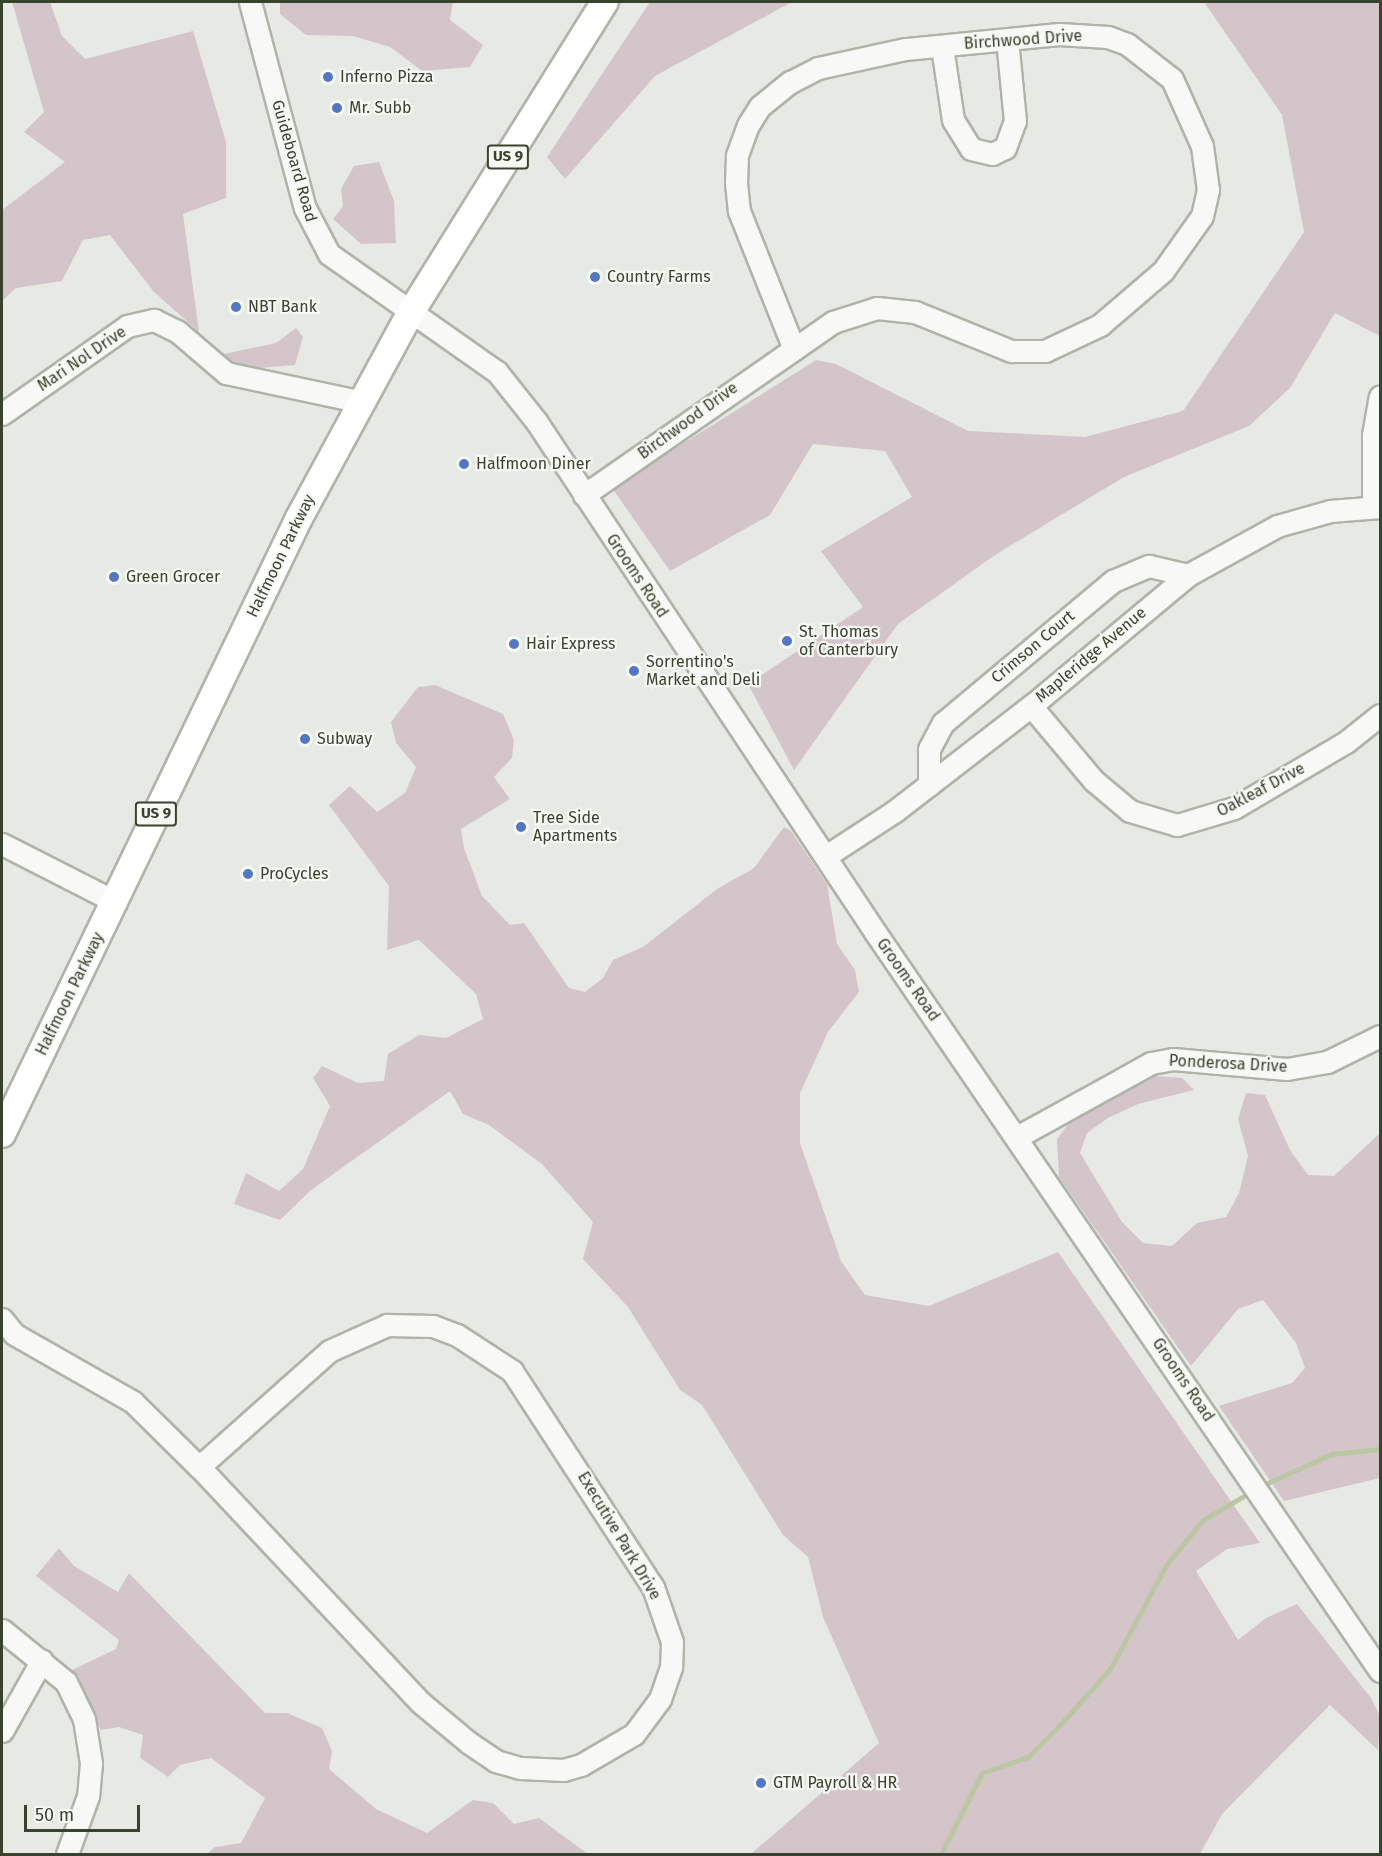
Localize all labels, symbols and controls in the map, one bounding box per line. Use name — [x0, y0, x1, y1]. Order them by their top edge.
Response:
street label: Birchwood Drive — [963, 26, 1083, 54]
place label: Inferno Pizza — [340, 67, 433, 87]
marker: Inferno Pizza — [321, 70, 335, 84]
street label: Guideboard Road — [267, 98, 321, 224]
place label: Mr. Subb — [349, 98, 411, 118]
marker: Mr. Subb — [330, 101, 344, 115]
road number: US 9 — [486, 145, 530, 169]
place label: Country Farms — [607, 267, 711, 287]
marker: Country Farms — [588, 270, 602, 284]
place label: NBT Bank — [248, 297, 317, 317]
marker: NBT Bank — [229, 300, 243, 314]
street label: Mari Nol Drive — [34, 322, 130, 396]
street label: Birchwood Drive — [634, 378, 742, 464]
place label: Halfmoon Diner — [476, 454, 591, 474]
marker: Halfmoon Diner — [457, 457, 471, 471]
street label: Halfmoon Parkway — [243, 491, 319, 621]
street label: Grooms Road — [602, 531, 672, 621]
place label: Green Grocer — [126, 567, 220, 587]
marker: Green Grocer — [107, 570, 121, 584]
street label: Mapleridge Avenue — [1032, 603, 1150, 707]
street label: Crimson Court — [987, 607, 1079, 687]
place label: St. Thomas of Canterbury — [799, 622, 898, 660]
place label: Hair Express — [526, 634, 616, 654]
marker: St. Thomas of Canterbury — [780, 634, 794, 648]
marker: Hair Express — [507, 637, 521, 651]
place label: Sorrentino's Market and Deli — [646, 652, 760, 690]
marker: Sorrentino's Market and Deli — [627, 664, 641, 678]
place label: Subway — [317, 729, 372, 749]
marker: Subway — [298, 732, 312, 746]
street label: Oakleaf Drive — [1214, 759, 1308, 821]
road number: US 9 — [134, 802, 178, 826]
place label: Tree Side Apartments — [533, 808, 617, 846]
marker: Tree Side Apartments — [514, 820, 528, 834]
place label: ProCycles — [260, 864, 328, 884]
marker: ProCycles — [241, 867, 255, 881]
street label: Halfmoon Parkway — [32, 929, 108, 1059]
street label: Grooms Road — [872, 935, 944, 1025]
street label: Ponderosa Drive — [1168, 1051, 1288, 1077]
street label: Grooms Road — [1148, 1335, 1218, 1425]
street label: Executive Park Drive — [573, 1468, 665, 1604]
place label: GTM Payroll & HR — [773, 1773, 897, 1793]
marker: GTM Payroll & HR — [754, 1776, 768, 1790]
scale bar — [27, 1793, 142, 1831]
text: 50 m — [35, 1804, 74, 1826]

